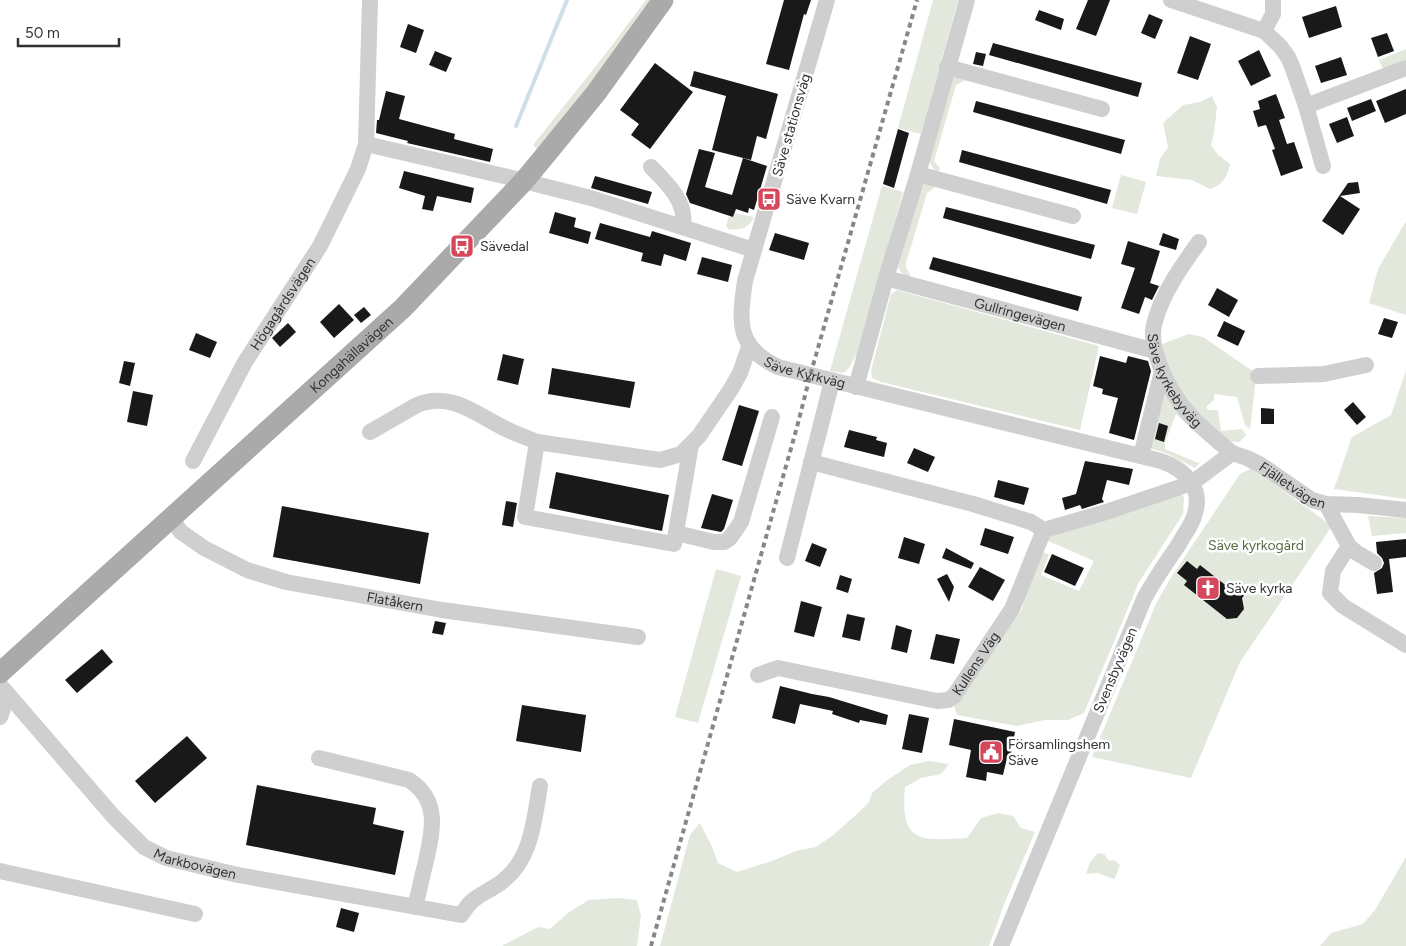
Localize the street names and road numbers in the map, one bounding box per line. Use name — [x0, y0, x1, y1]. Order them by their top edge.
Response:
street label: Säve stationsväg — [769, 72, 814, 179]
street label: Högagårdsvägen — [247, 255, 319, 354]
street label: Gullringevägen — [972, 294, 1068, 335]
street label: Kongahällavägen — [307, 313, 397, 397]
street label: Säve kyrkebyväg — [1144, 333, 1205, 431]
street label: Säve Kyrkväg — [760, 353, 847, 392]
street label: Fjälletvägen — [1256, 458, 1327, 512]
street label: Flatåkern — [365, 589, 425, 615]
street label: Svensbyvägen — [1090, 625, 1141, 715]
street label: Kullens Väg — [949, 629, 1003, 699]
street label: Markbovägen — [150, 845, 238, 883]

